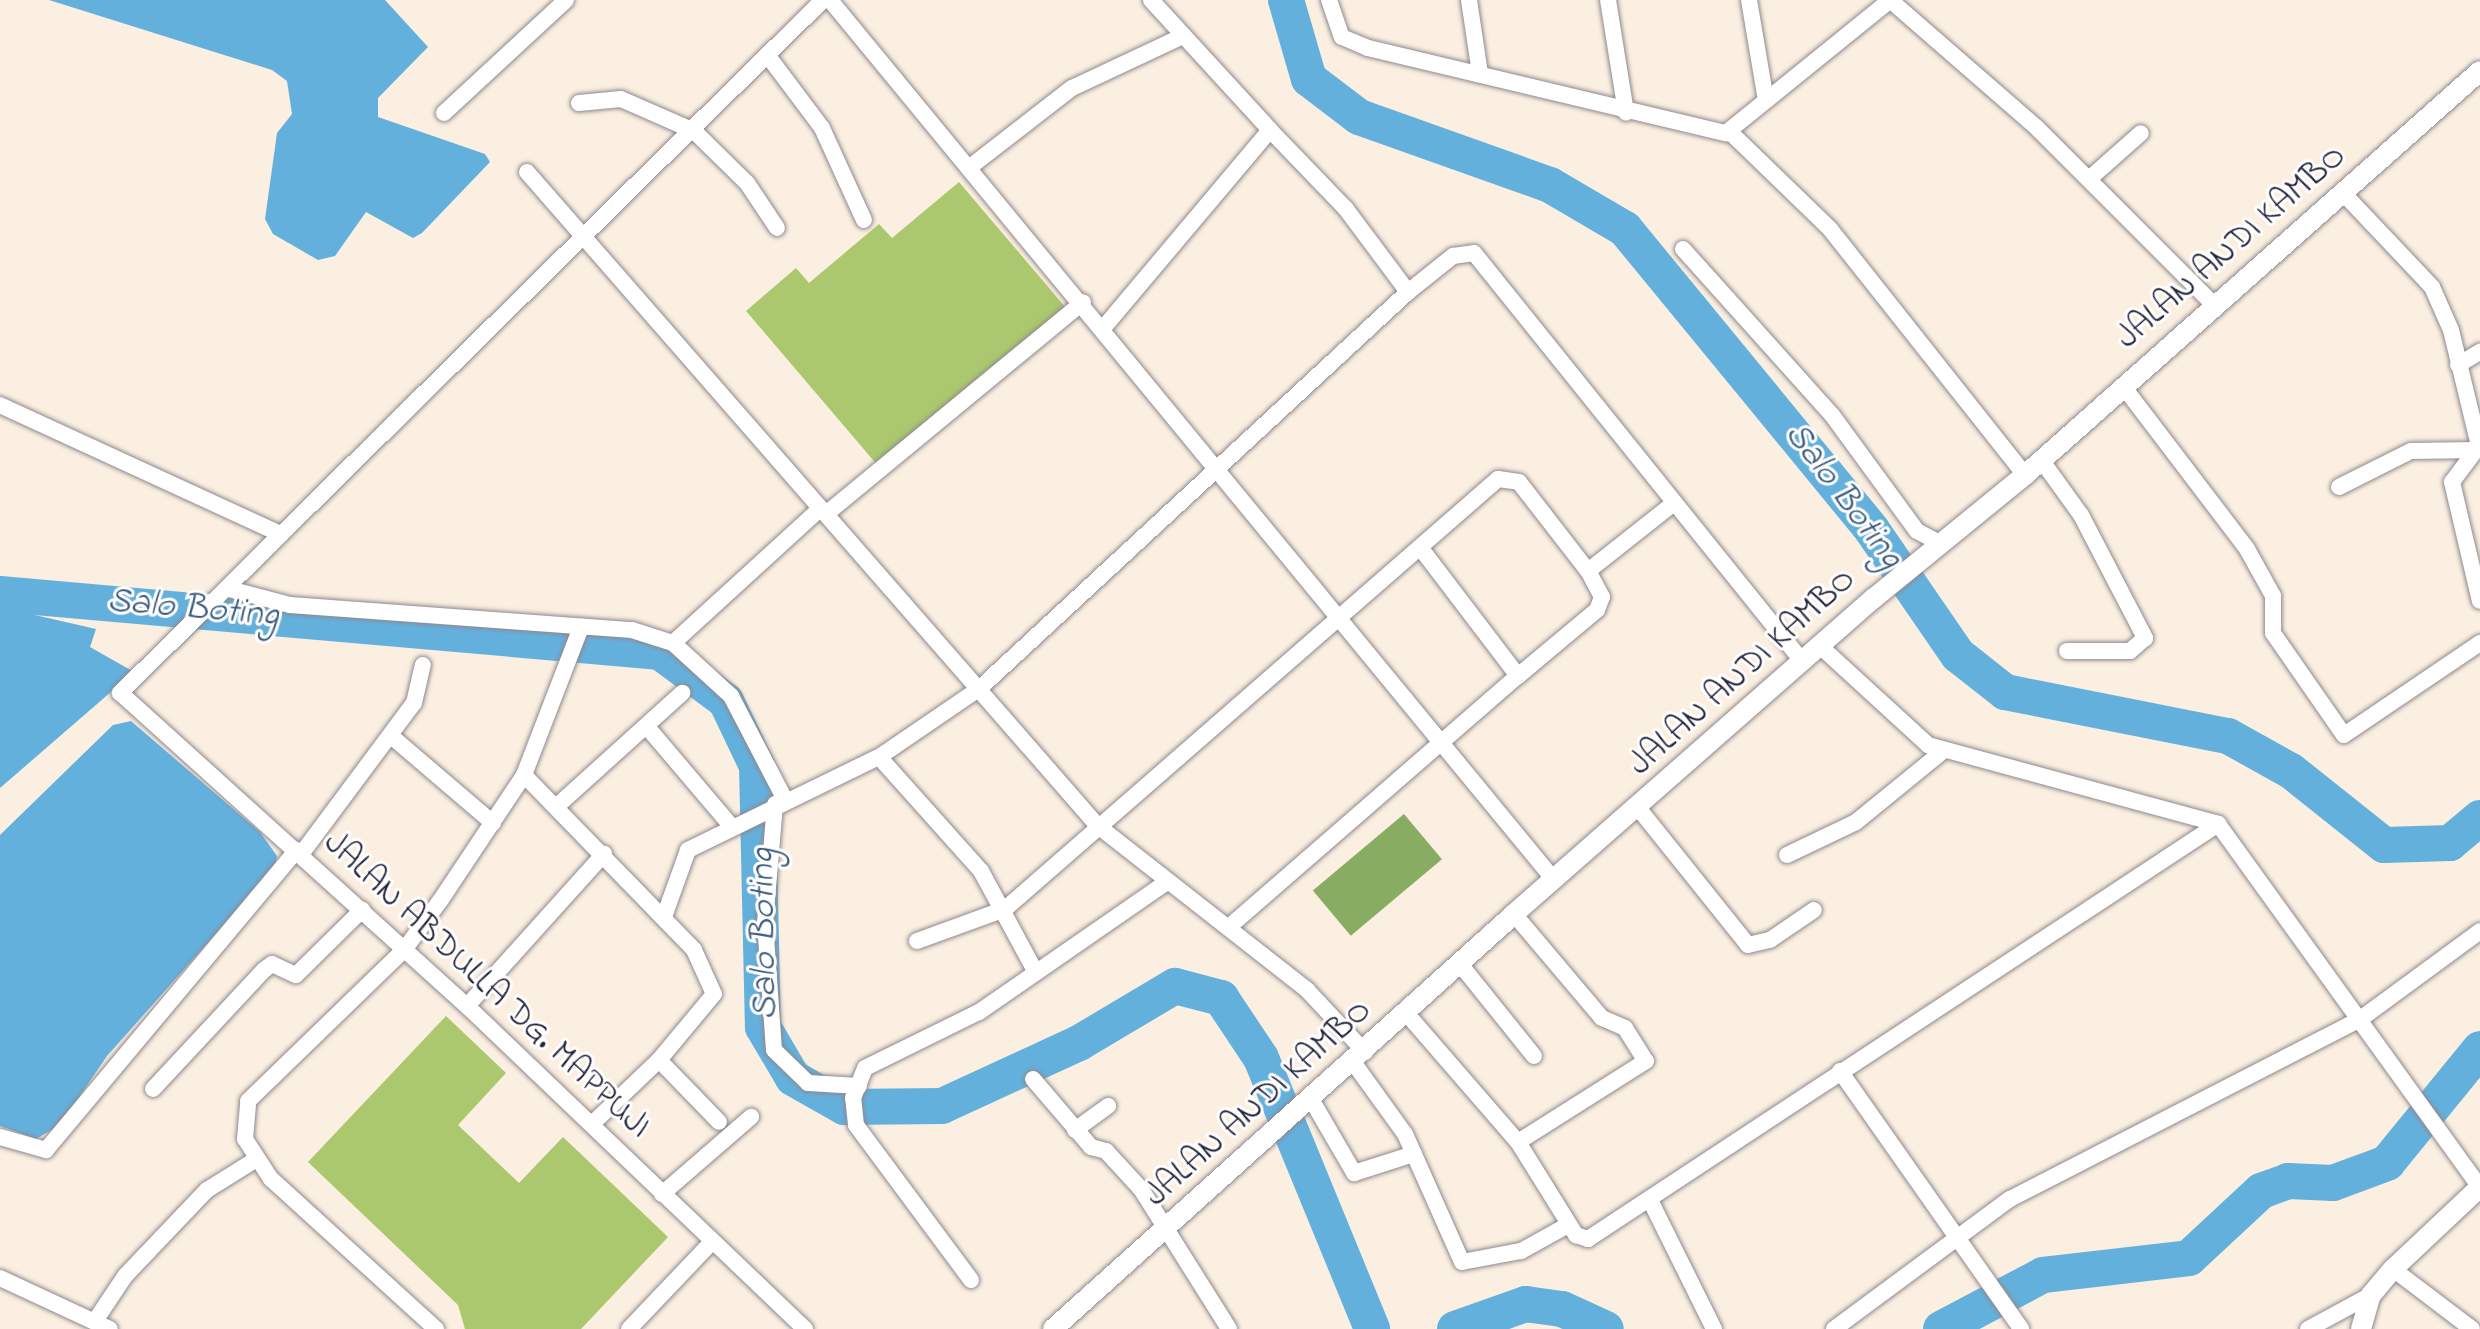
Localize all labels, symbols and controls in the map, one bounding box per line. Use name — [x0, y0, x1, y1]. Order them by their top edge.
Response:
street label: JALAN ANDI KAMBO — [2109, 137, 2355, 359]
water label: Salo Boting — [1774, 414, 1912, 578]
street label: JALAN ANDI KAMBO — [1621, 560, 1865, 786]
water label: Salo Boting — [106, 580, 280, 638]
street label: JALAN ABDULLA DG. MAPPUJI — [314, 824, 658, 1148]
water label: Salo Boting — [742, 848, 788, 1020]
street label: JALAN ANDI KAMBO — [1137, 991, 1381, 1217]

